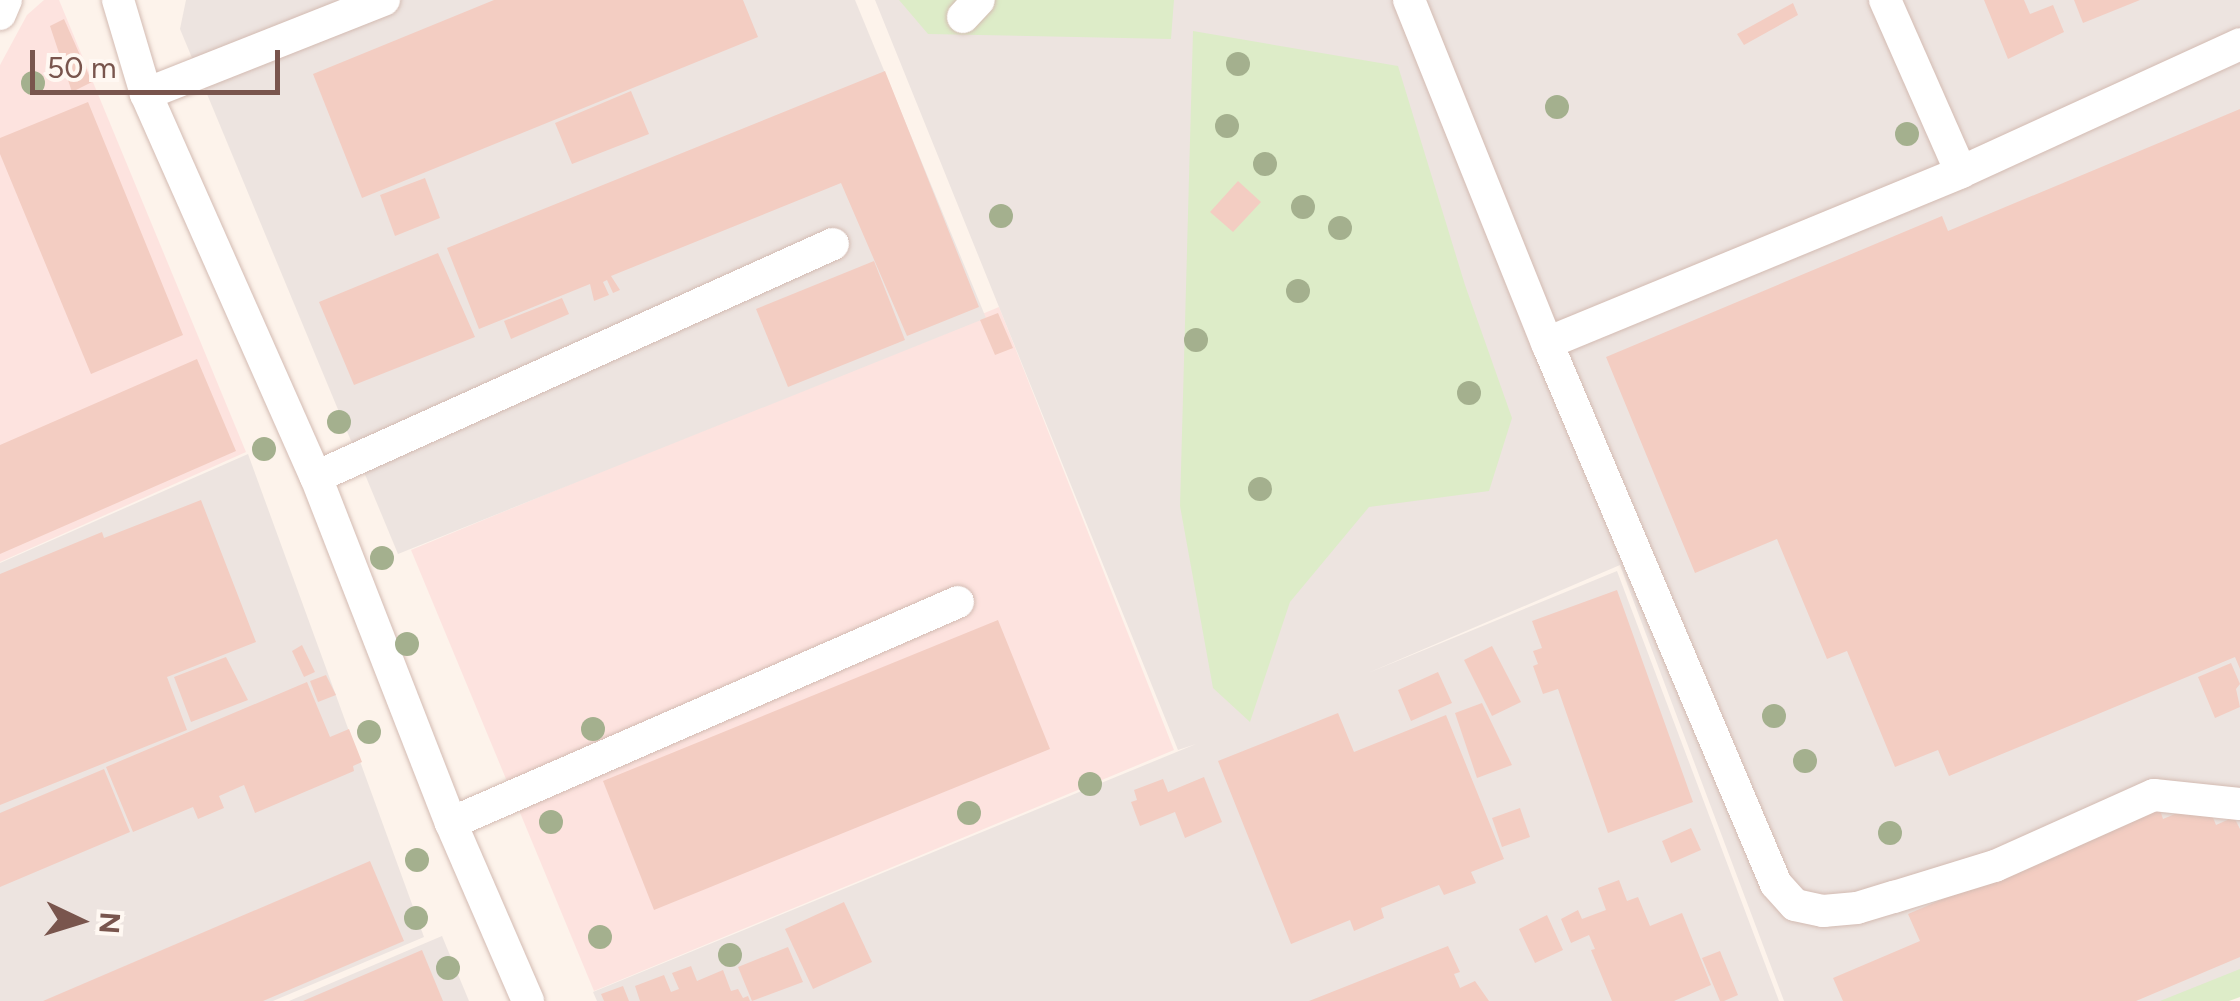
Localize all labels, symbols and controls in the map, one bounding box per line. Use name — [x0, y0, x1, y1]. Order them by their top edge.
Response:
scale bar — [35, 30, 285, 92]
text: 50 m — [47, 49, 116, 86]
north arrow — [30, 871, 130, 971]
text: N — [92, 911, 128, 935]

